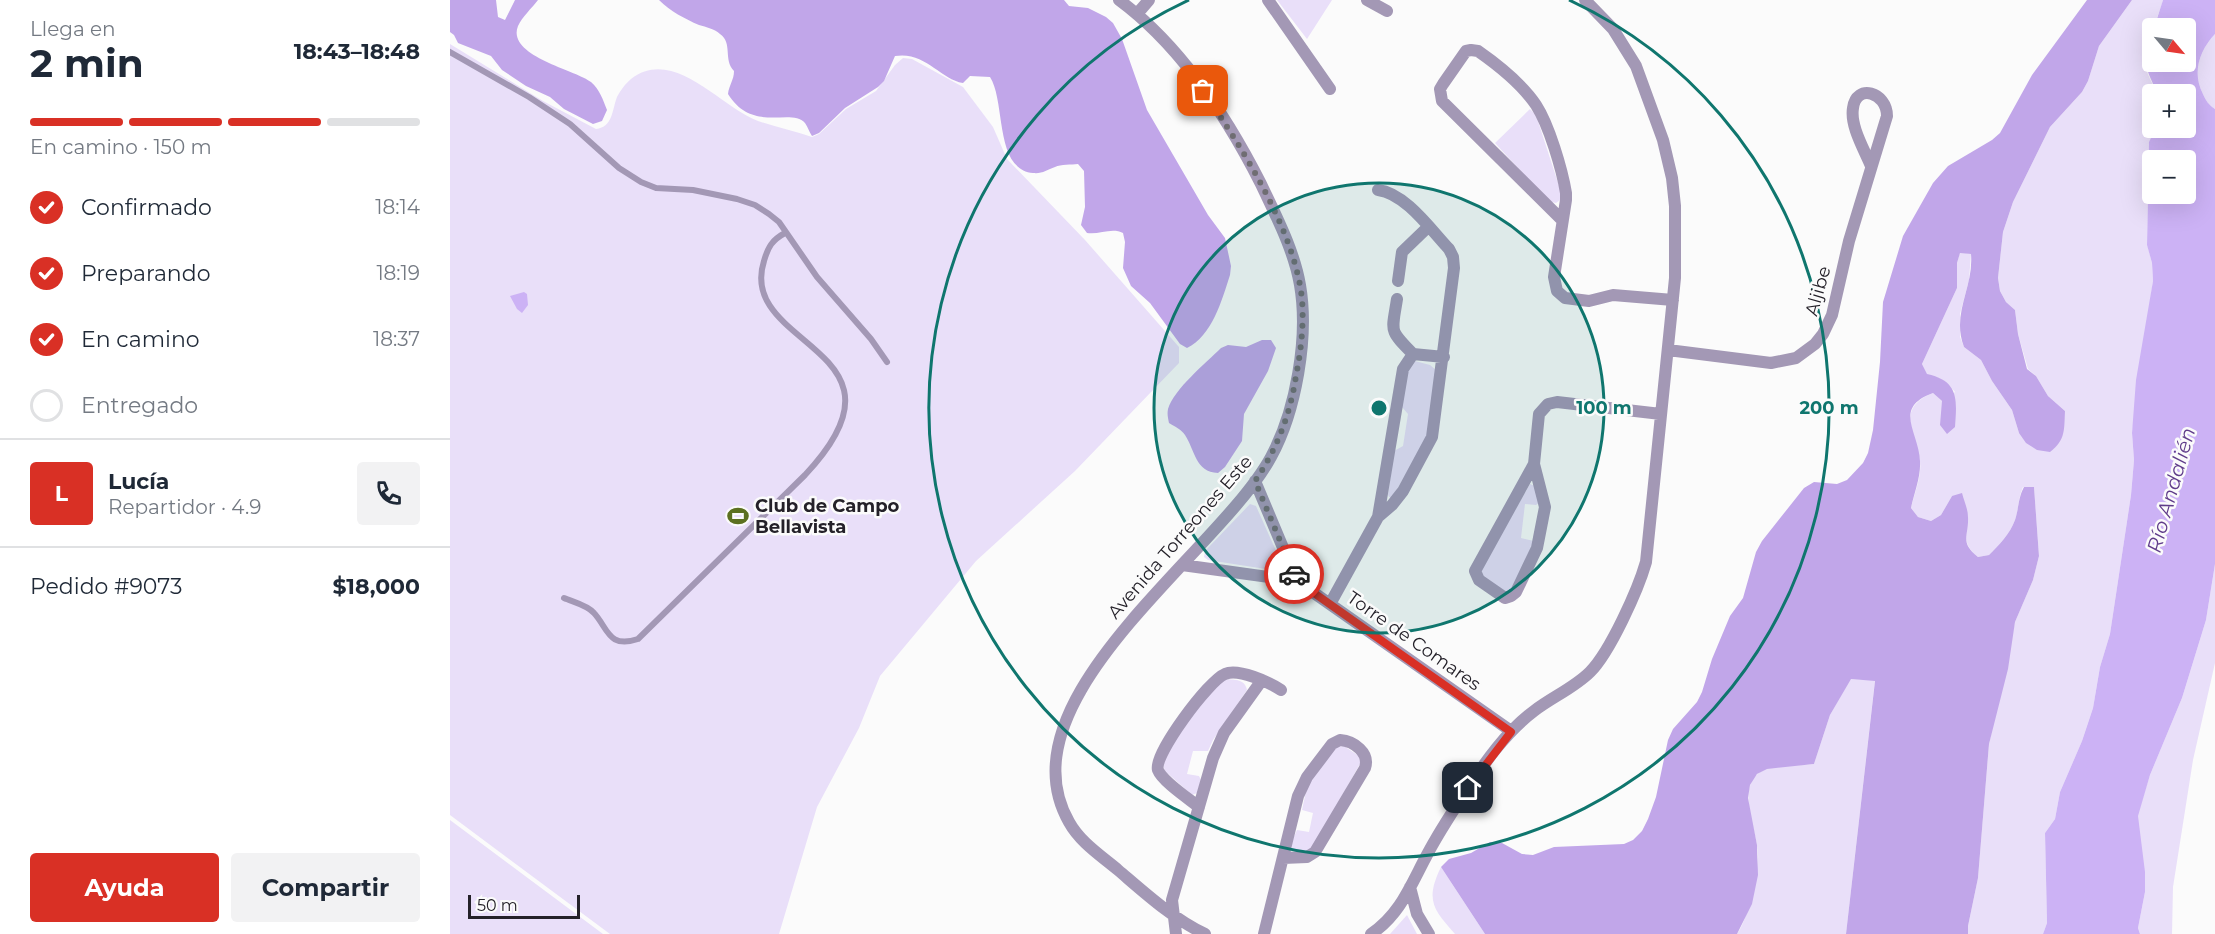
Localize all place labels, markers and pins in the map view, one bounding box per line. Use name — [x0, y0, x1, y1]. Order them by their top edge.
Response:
pin — [1177, 65, 1228, 116]
centre of rings — [1369, 398, 1389, 418]
place label: Club de Campo Bellavista — [755, 495, 900, 538]
sports icon: Club de Campo Bellavista — [726, 504, 750, 528]
pin — [1442, 762, 1493, 813]

